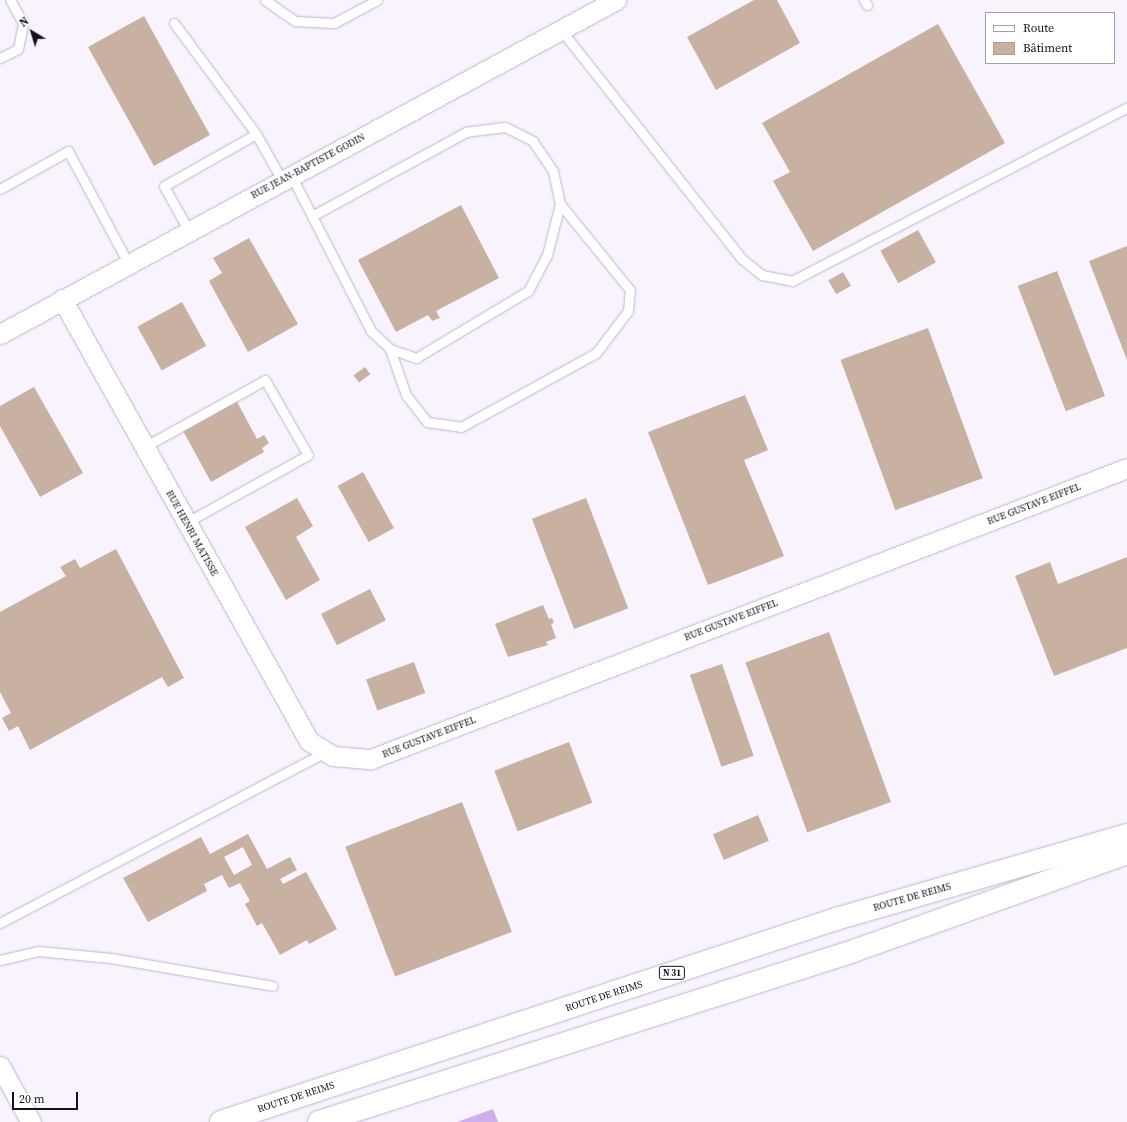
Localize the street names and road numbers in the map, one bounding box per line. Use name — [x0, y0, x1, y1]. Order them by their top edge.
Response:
street label: RUE JEAN-BAPTISTE GODIN — [249, 131, 367, 201]
street label: RUE GUSTAVE EIFFEL — [985, 481, 1083, 527]
street label: RUE HENRI MATISSE — [163, 488, 221, 578]
street label: RUE GUSTAVE EIFFEL — [682, 597, 780, 643]
street label: RUE GUSTAVE EIFFEL — [380, 714, 478, 760]
street label: ROUTE DE REIMS — [872, 880, 952, 914]
road number: N 31 — [658, 966, 686, 980]
street label: ROUTE DE REIMS — [564, 978, 644, 1014]
street label: ROUTE DE REIMS — [256, 1079, 336, 1115]

